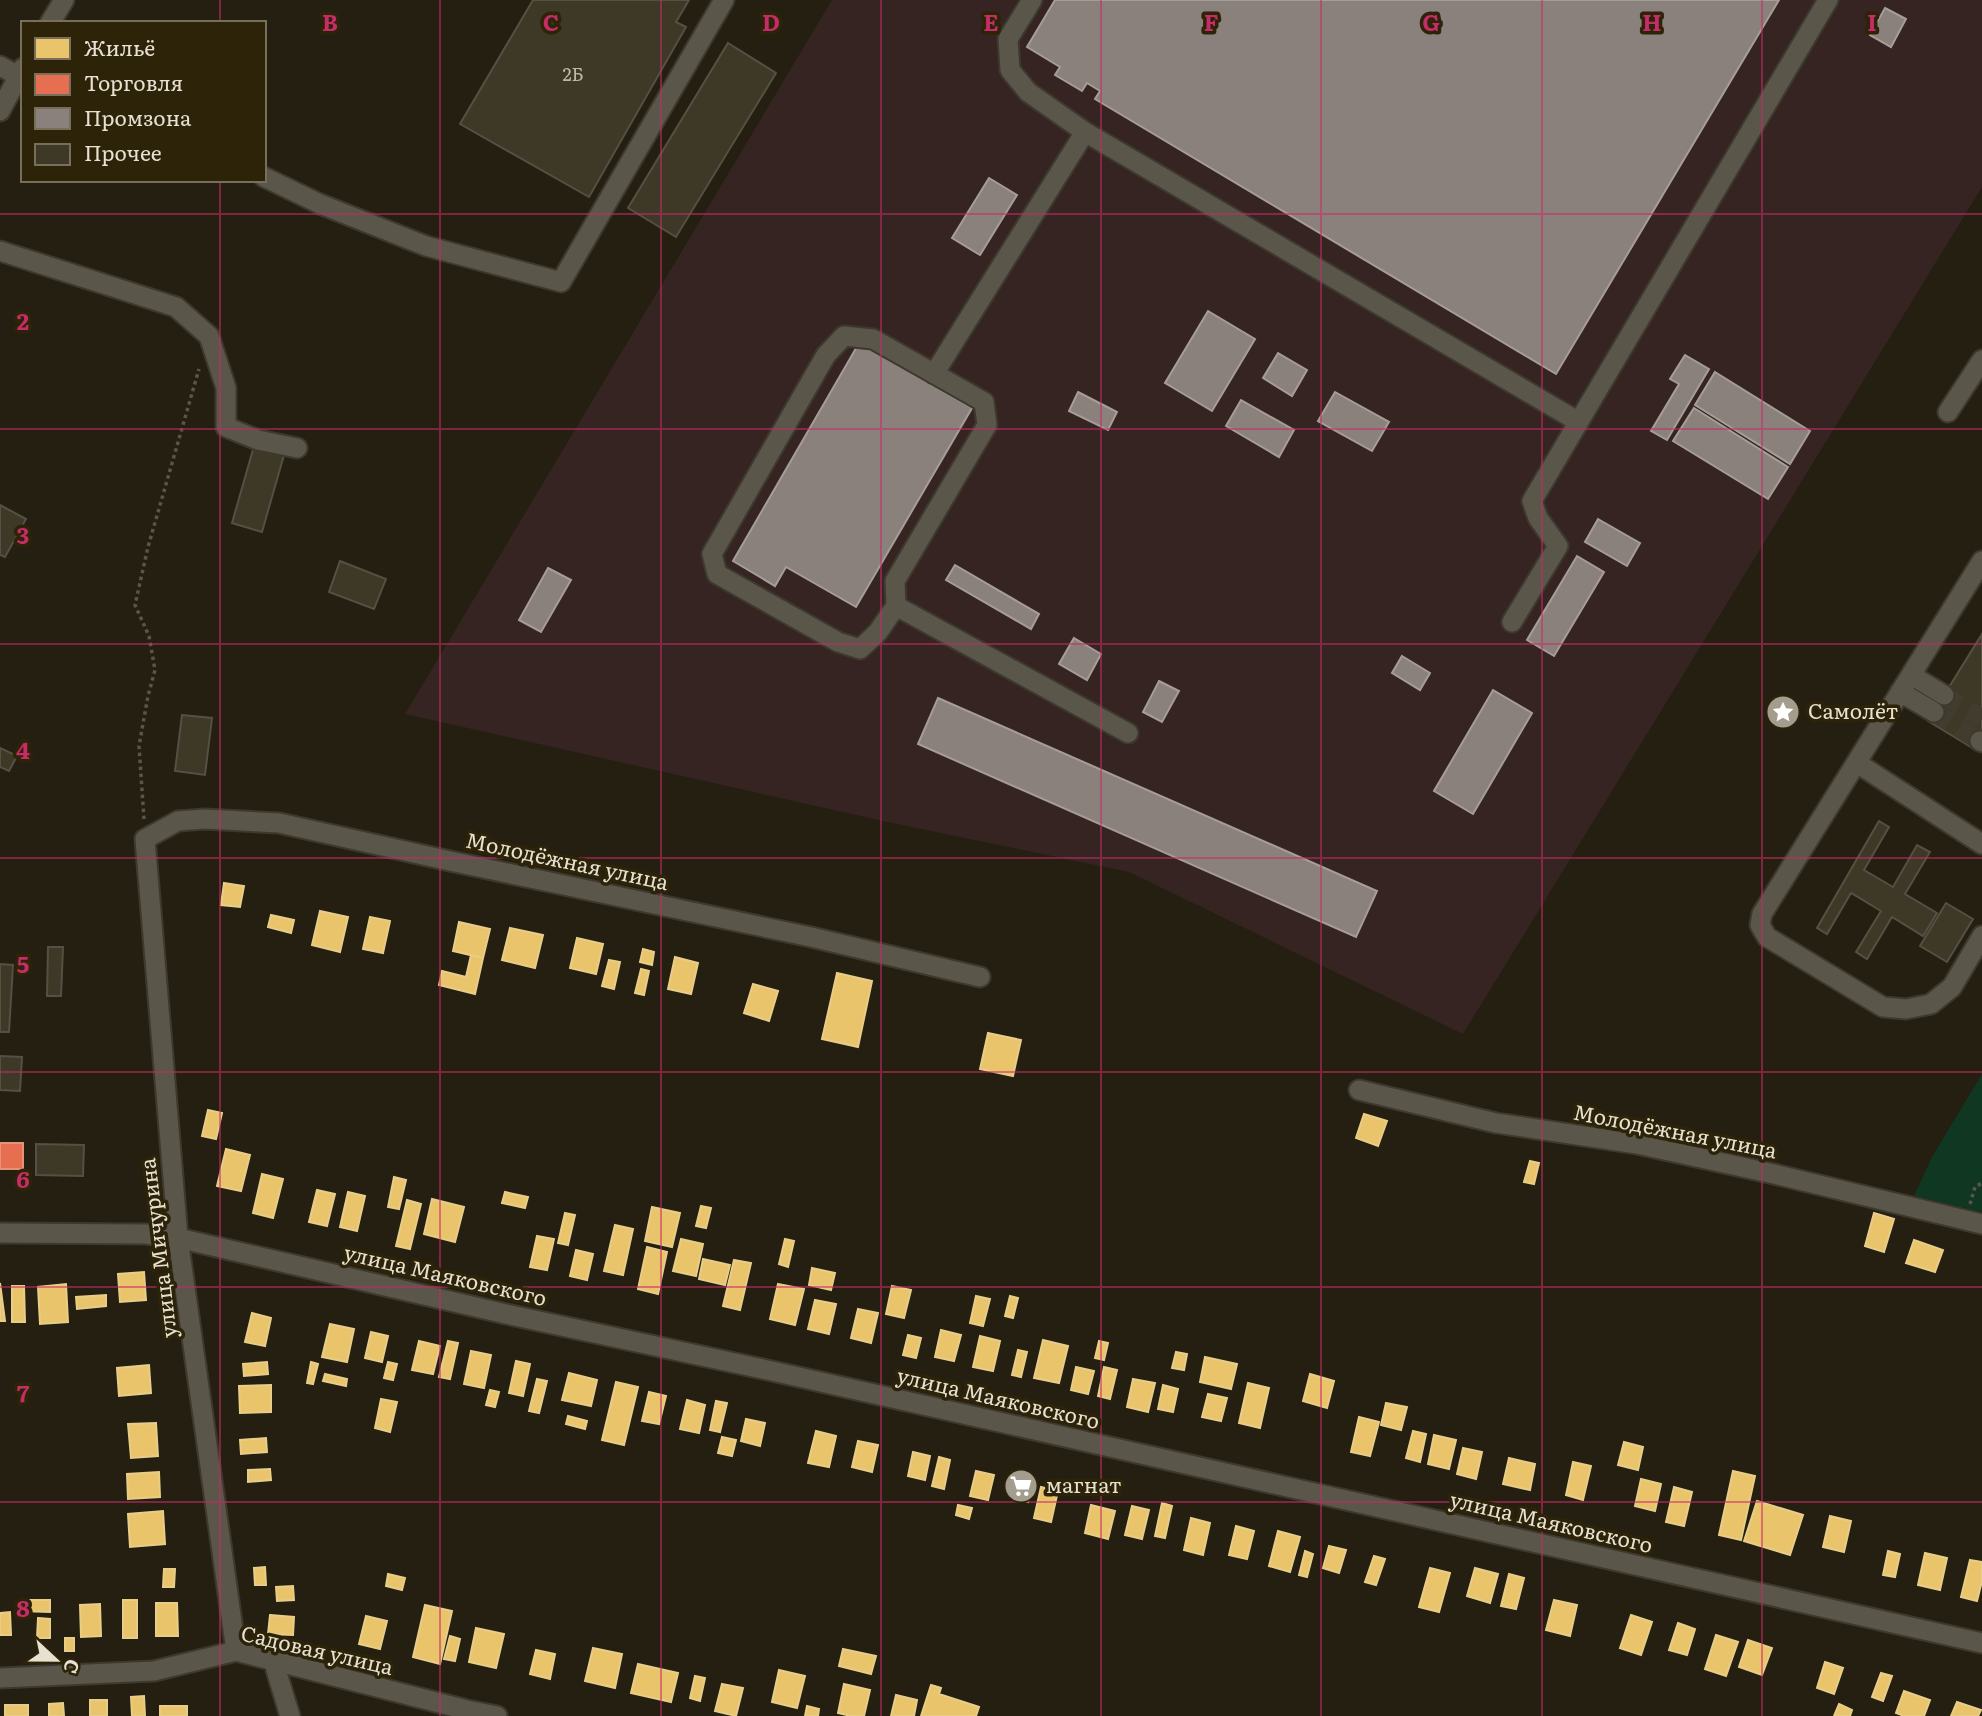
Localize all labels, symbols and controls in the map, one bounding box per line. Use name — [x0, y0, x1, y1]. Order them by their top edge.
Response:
text: B — [322, 4, 338, 38]
text: C — [543, 4, 559, 38]
text: D — [762, 4, 780, 38]
text: E — [983, 4, 999, 38]
text: F — [1204, 4, 1219, 38]
text: G — [1422, 4, 1440, 38]
text: H — [1642, 4, 1662, 38]
text: I — [1867, 4, 1877, 38]
legend — [21, 21, 266, 182]
text: Жильё — [84, 31, 155, 62]
house number: 2Б — [562, 60, 584, 87]
text: Торговля — [84, 66, 183, 97]
text: Промзона — [84, 101, 192, 132]
text: Прочее — [84, 136, 162, 167]
text: 2 — [17, 303, 29, 337]
text: 3 — [17, 517, 29, 551]
place icon: Самолёт — [1764, 693, 1802, 731]
place label: Самолёт — [1808, 694, 1898, 725]
text: 4 — [16, 732, 30, 766]
street label: Молодёжная улица — [463, 823, 673, 896]
text: 5 — [17, 946, 29, 980]
street label: Молодёжная улица — [1571, 1095, 1781, 1165]
street label: улица Мичурина — [130, 1156, 183, 1340]
text: 6 — [16, 1161, 30, 1195]
street label: улица Маяковского — [341, 1235, 550, 1312]
street label: улица Маяковского — [894, 1358, 1103, 1435]
text: 7 — [17, 1375, 30, 1409]
supermarket icon: магнат — [1002, 1467, 1040, 1505]
place label: магнат — [1046, 1468, 1121, 1499]
street label: улица Маяковского — [1447, 1482, 1656, 1559]
text: 8 — [16, 1590, 30, 1624]
street label: Садовая улица — [238, 1616, 397, 1681]
north arrow — [21, 1625, 91, 1695]
text: С — [57, 1655, 88, 1678]

